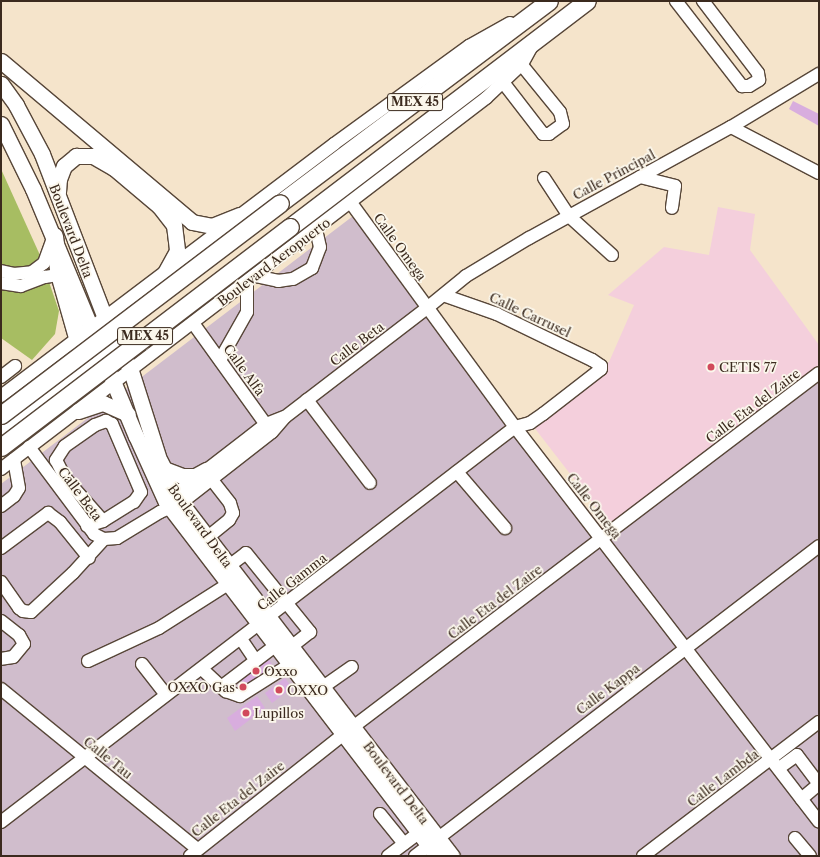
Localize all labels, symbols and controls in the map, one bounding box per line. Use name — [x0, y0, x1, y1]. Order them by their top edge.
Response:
road number: MEX 45 — [386, 92, 444, 112]
street label: Calle Principal — [570, 147, 658, 203]
street label: Boulevard Delta — [46, 182, 96, 280]
street label: Calle Omega — [370, 210, 430, 284]
street label: Boulevard Aeropuerto — [214, 214, 334, 310]
street label: Calle Carrusel — [487, 289, 573, 341]
street label: Calle Beta — [327, 319, 387, 369]
road number: MEX 45 — [116, 326, 174, 346]
street label: Calle Alfa — [220, 341, 268, 399]
place label: CETIS 77 — [719, 359, 777, 375]
marker: CETIS 77 — [706, 362, 716, 372]
street label: Calle Eta del Zaire — [703, 365, 803, 447]
street label: Calle Beta — [55, 464, 105, 524]
street label: Calle Omega — [563, 470, 625, 542]
street label: Boulevard Delta — [165, 481, 235, 571]
street label: Calle Gamma — [254, 550, 330, 614]
street label: Calle Eta del Zaire — [445, 561, 545, 643]
street label: Calle Kappa — [573, 660, 643, 718]
place label: Oxxo — [264, 663, 297, 679]
marker: Oxxo — [251, 666, 261, 676]
place label: OXXO Gas — [167, 679, 235, 695]
marker: OXXO Gas — [238, 682, 248, 692]
place label: OXXO — [287, 682, 328, 698]
marker: OXXO — [274, 685, 284, 695]
place label: Lupillos — [254, 705, 304, 721]
marker: Lupillos — [241, 708, 251, 718]
street label: Calle Tau — [80, 733, 136, 783]
street label: Boulevard Delta — [360, 739, 432, 827]
street label: Calle Lambda — [684, 746, 762, 810]
street label: Calle Eta del Zaire — [188, 758, 288, 840]

